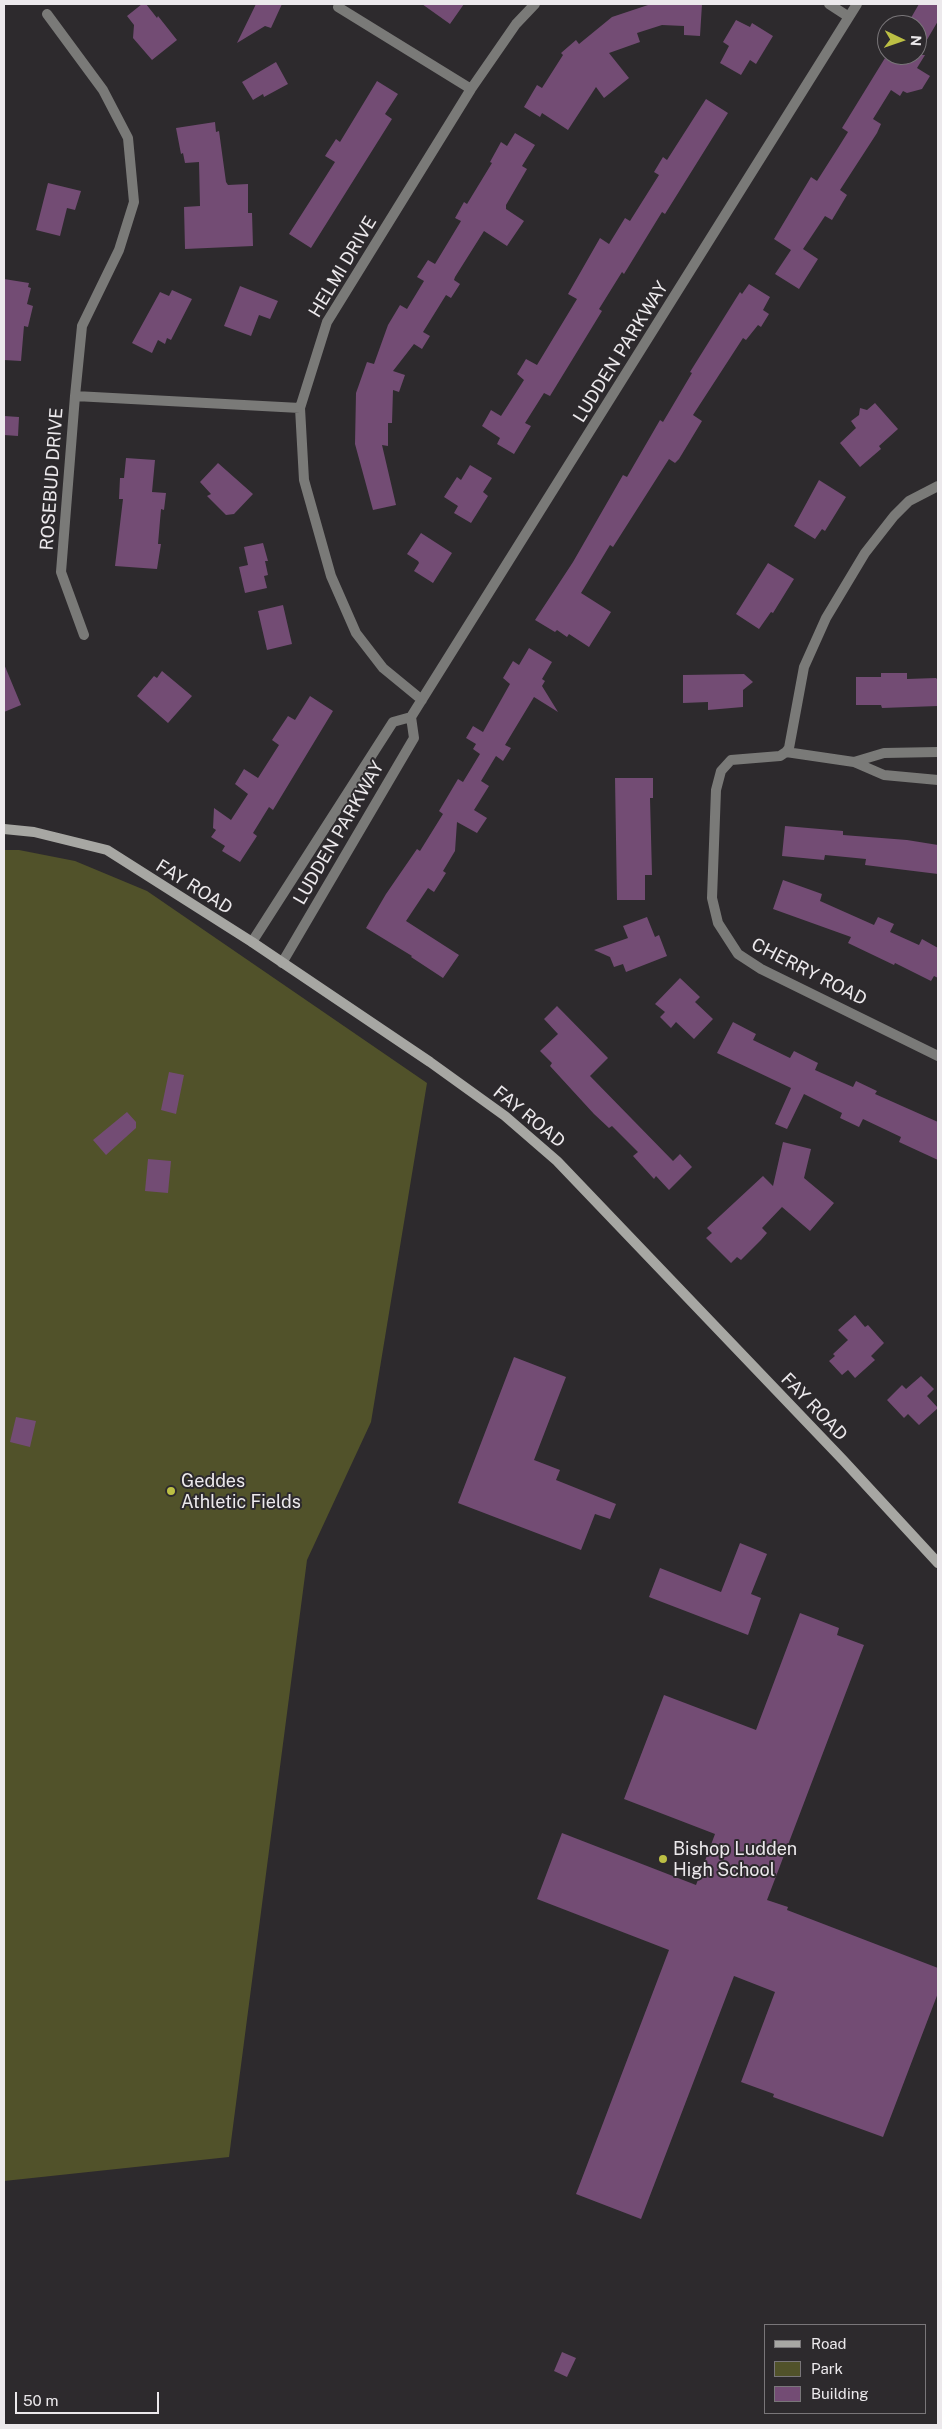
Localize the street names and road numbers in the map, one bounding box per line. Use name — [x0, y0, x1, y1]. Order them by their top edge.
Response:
street label: HELMI DRIVE — [304, 213, 382, 321]
street label: LUDDEN PARKWAY — [569, 278, 673, 426]
street label: ROSEBUD DRIVE — [36, 407, 68, 551]
street label: LUDDEN PARKWAY — [289, 757, 389, 909]
street label: FAY ROAD — [152, 855, 236, 919]
street label: CHERRY ROAD — [748, 934, 870, 1010]
street label: FAY ROAD — [489, 1082, 569, 1152]
street label: FAY ROAD — [776, 1369, 852, 1445]

